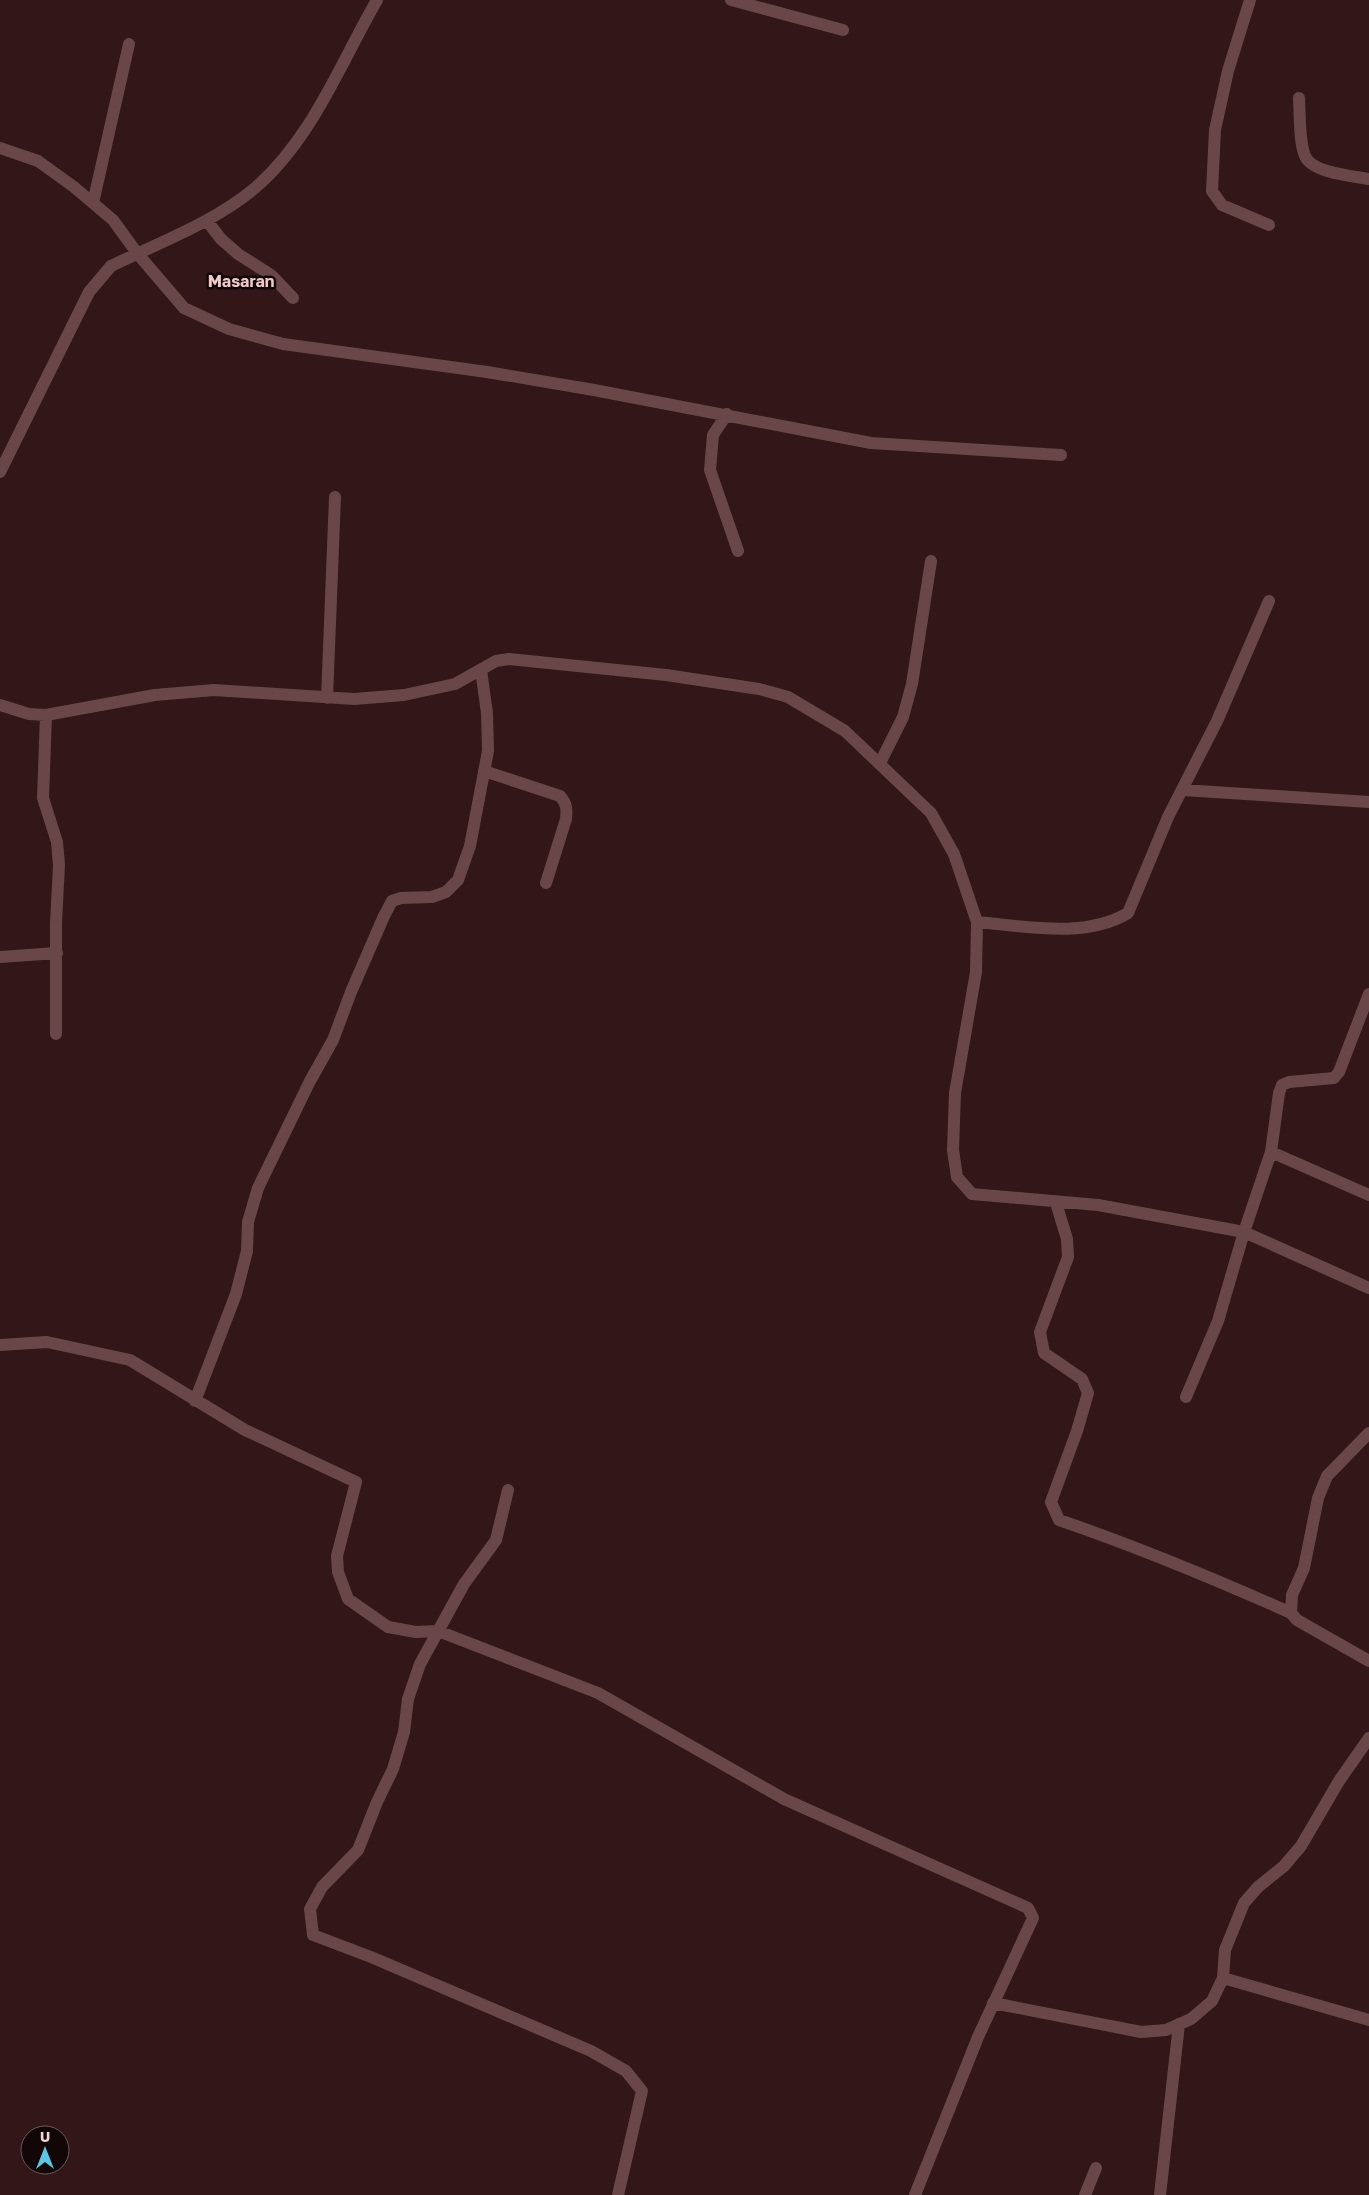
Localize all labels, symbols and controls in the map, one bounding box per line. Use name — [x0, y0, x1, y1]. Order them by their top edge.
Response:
district label: Masaran — [208, 271, 274, 291]
north arrow — [20, 2125, 70, 2175]
text: U — [40, 2128, 50, 2145]

